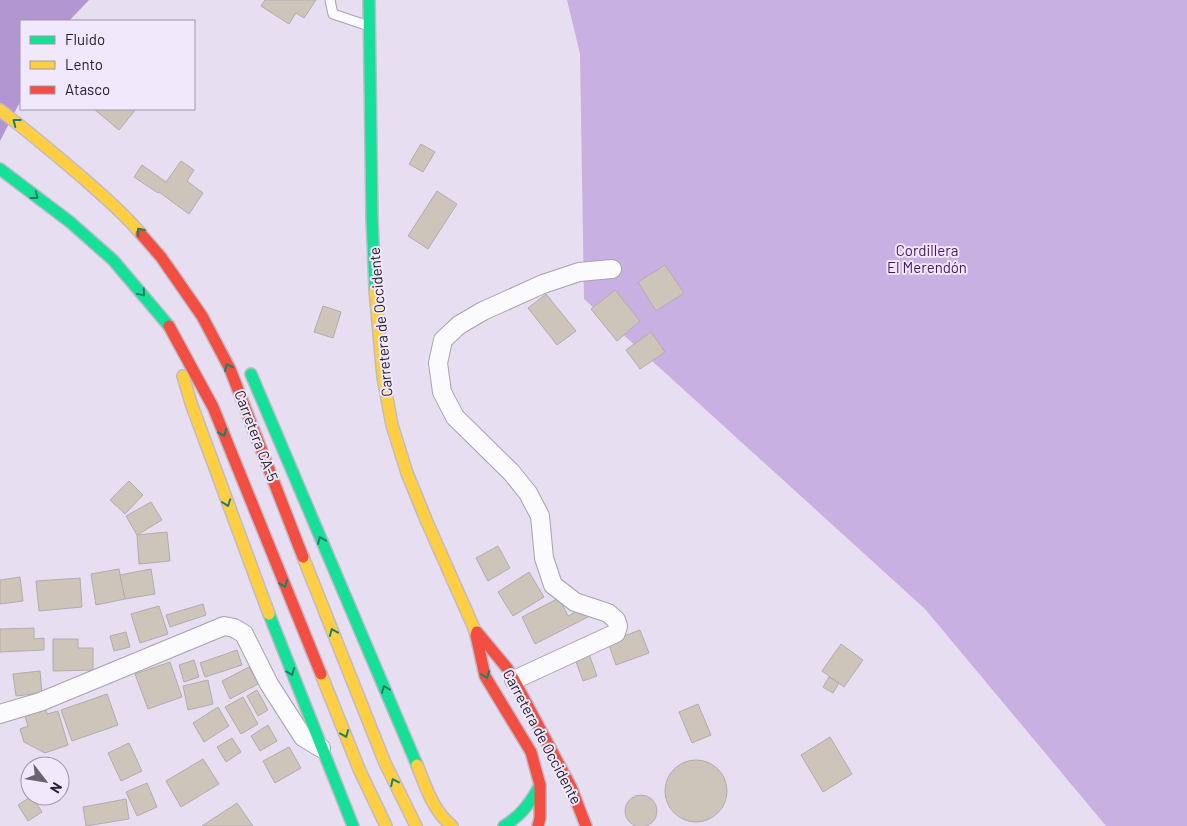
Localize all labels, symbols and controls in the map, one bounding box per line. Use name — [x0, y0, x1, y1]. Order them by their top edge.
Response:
legend — [20, 20, 195, 110]
text: Fluido — [65, 30, 105, 48]
text: Lento — [65, 55, 103, 73]
text: Atasco — [65, 80, 110, 98]
one-way arrow — [12, 119, 22, 128]
one-way arrow — [29, 190, 38, 198]
one-way arrow — [136, 228, 145, 237]
park label: Cordillera El Merendón — [887, 241, 967, 276]
street label: Carretera de Occidente — [364, 247, 396, 398]
one-way arrow — [136, 288, 145, 297]
one-way arrow — [225, 363, 235, 372]
street label: Carretera CA-5 — [231, 387, 283, 484]
one-way arrow — [217, 428, 228, 437]
one-way arrow — [221, 499, 231, 507]
one-way arrow — [317, 536, 327, 544]
one-way arrow — [278, 579, 288, 587]
one-way arrow — [329, 628, 339, 637]
street label: Carretera de Occidente — [500, 666, 586, 807]
one-way arrow — [285, 667, 295, 676]
one-way arrow — [480, 670, 490, 679]
one-way arrow — [381, 685, 391, 694]
one-way arrow — [339, 729, 349, 738]
north arrow — [20, 756, 70, 806]
one-way arrow — [390, 778, 400, 787]
text: N — [47, 780, 66, 796]

